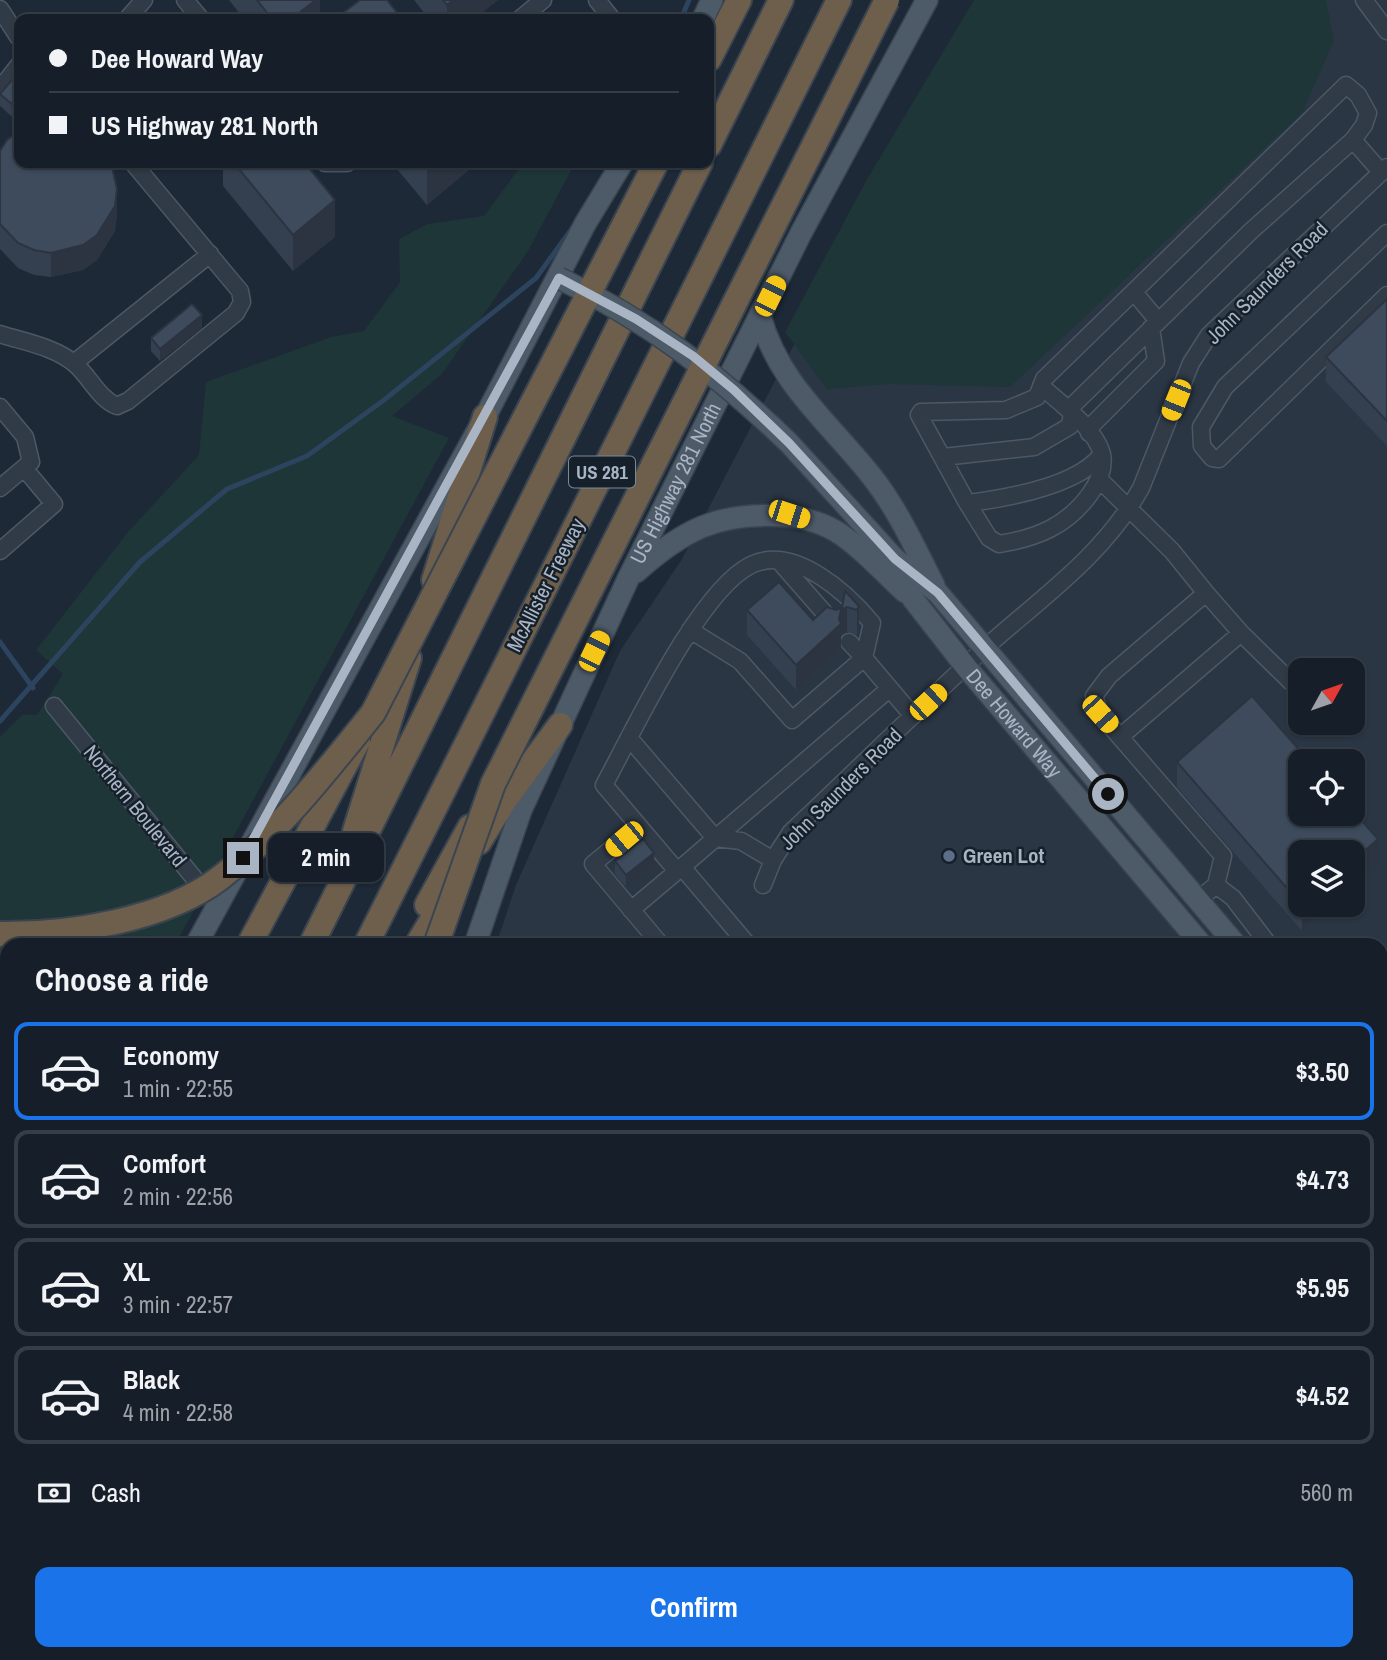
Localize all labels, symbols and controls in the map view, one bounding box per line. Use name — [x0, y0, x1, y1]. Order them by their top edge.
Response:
text: Dee Howard Way — [91, 41, 263, 76]
text: US Highway 281 North — [91, 108, 318, 143]
street label: John Saunders Road — [1199, 215, 1334, 350]
car — [752, 273, 789, 319]
car — [1159, 377, 1194, 423]
street label: US Highway 281 North — [623, 398, 728, 569]
road number: US 281 — [569, 457, 635, 488]
car — [766, 498, 813, 530]
street label: McAllister Freeway — [499, 513, 592, 657]
car — [576, 628, 613, 674]
north arrow — [1288, 658, 1365, 735]
map controls — [1288, 658, 1365, 917]
street label: Dee Howard Way — [960, 663, 1069, 784]
car — [906, 680, 951, 724]
car — [1079, 691, 1122, 737]
street label: John Saunders Road — [773, 721, 908, 856]
street label: Northern Boulevard — [77, 739, 194, 873]
button: locate — [1288, 749, 1365, 826]
route start — [1092, 778, 1124, 810]
car — [602, 817, 647, 861]
callout: 2 min — [268, 834, 383, 882]
button: layers — [1288, 840, 1365, 917]
place label: Green Lot — [963, 841, 1045, 870]
route end — [227, 842, 259, 874]
text: 2 min — [301, 842, 351, 873]
marker: Green Lot — [941, 848, 957, 864]
text: Choose a ride — [35, 958, 209, 1001]
text: Economy — [123, 1038, 219, 1073]
icon: car — [39, 1040, 102, 1103]
text: $3.50 — [1296, 1054, 1349, 1089]
text: 1 min · 22:55 — [123, 1073, 233, 1104]
text: Comfort — [123, 1146, 206, 1181]
icon: car — [39, 1148, 102, 1211]
text: $4.73 — [1296, 1162, 1349, 1197]
text: 2 min · 22:56 — [123, 1181, 233, 1212]
text: XL — [123, 1254, 150, 1289]
icon: car — [39, 1256, 102, 1319]
text: $5.95 — [1296, 1270, 1349, 1305]
text: 3 min · 22:57 — [123, 1289, 233, 1320]
text: Black — [123, 1362, 180, 1397]
icon: car — [39, 1364, 102, 1427]
text: $4.52 — [1296, 1378, 1349, 1413]
text: 4 min · 22:58 — [123, 1397, 233, 1428]
icon: cash — [35, 1474, 73, 1512]
text: Cash — [91, 1475, 141, 1510]
text: 560 m — [1301, 1477, 1353, 1508]
button: Confirm — [35, 1567, 1353, 1647]

